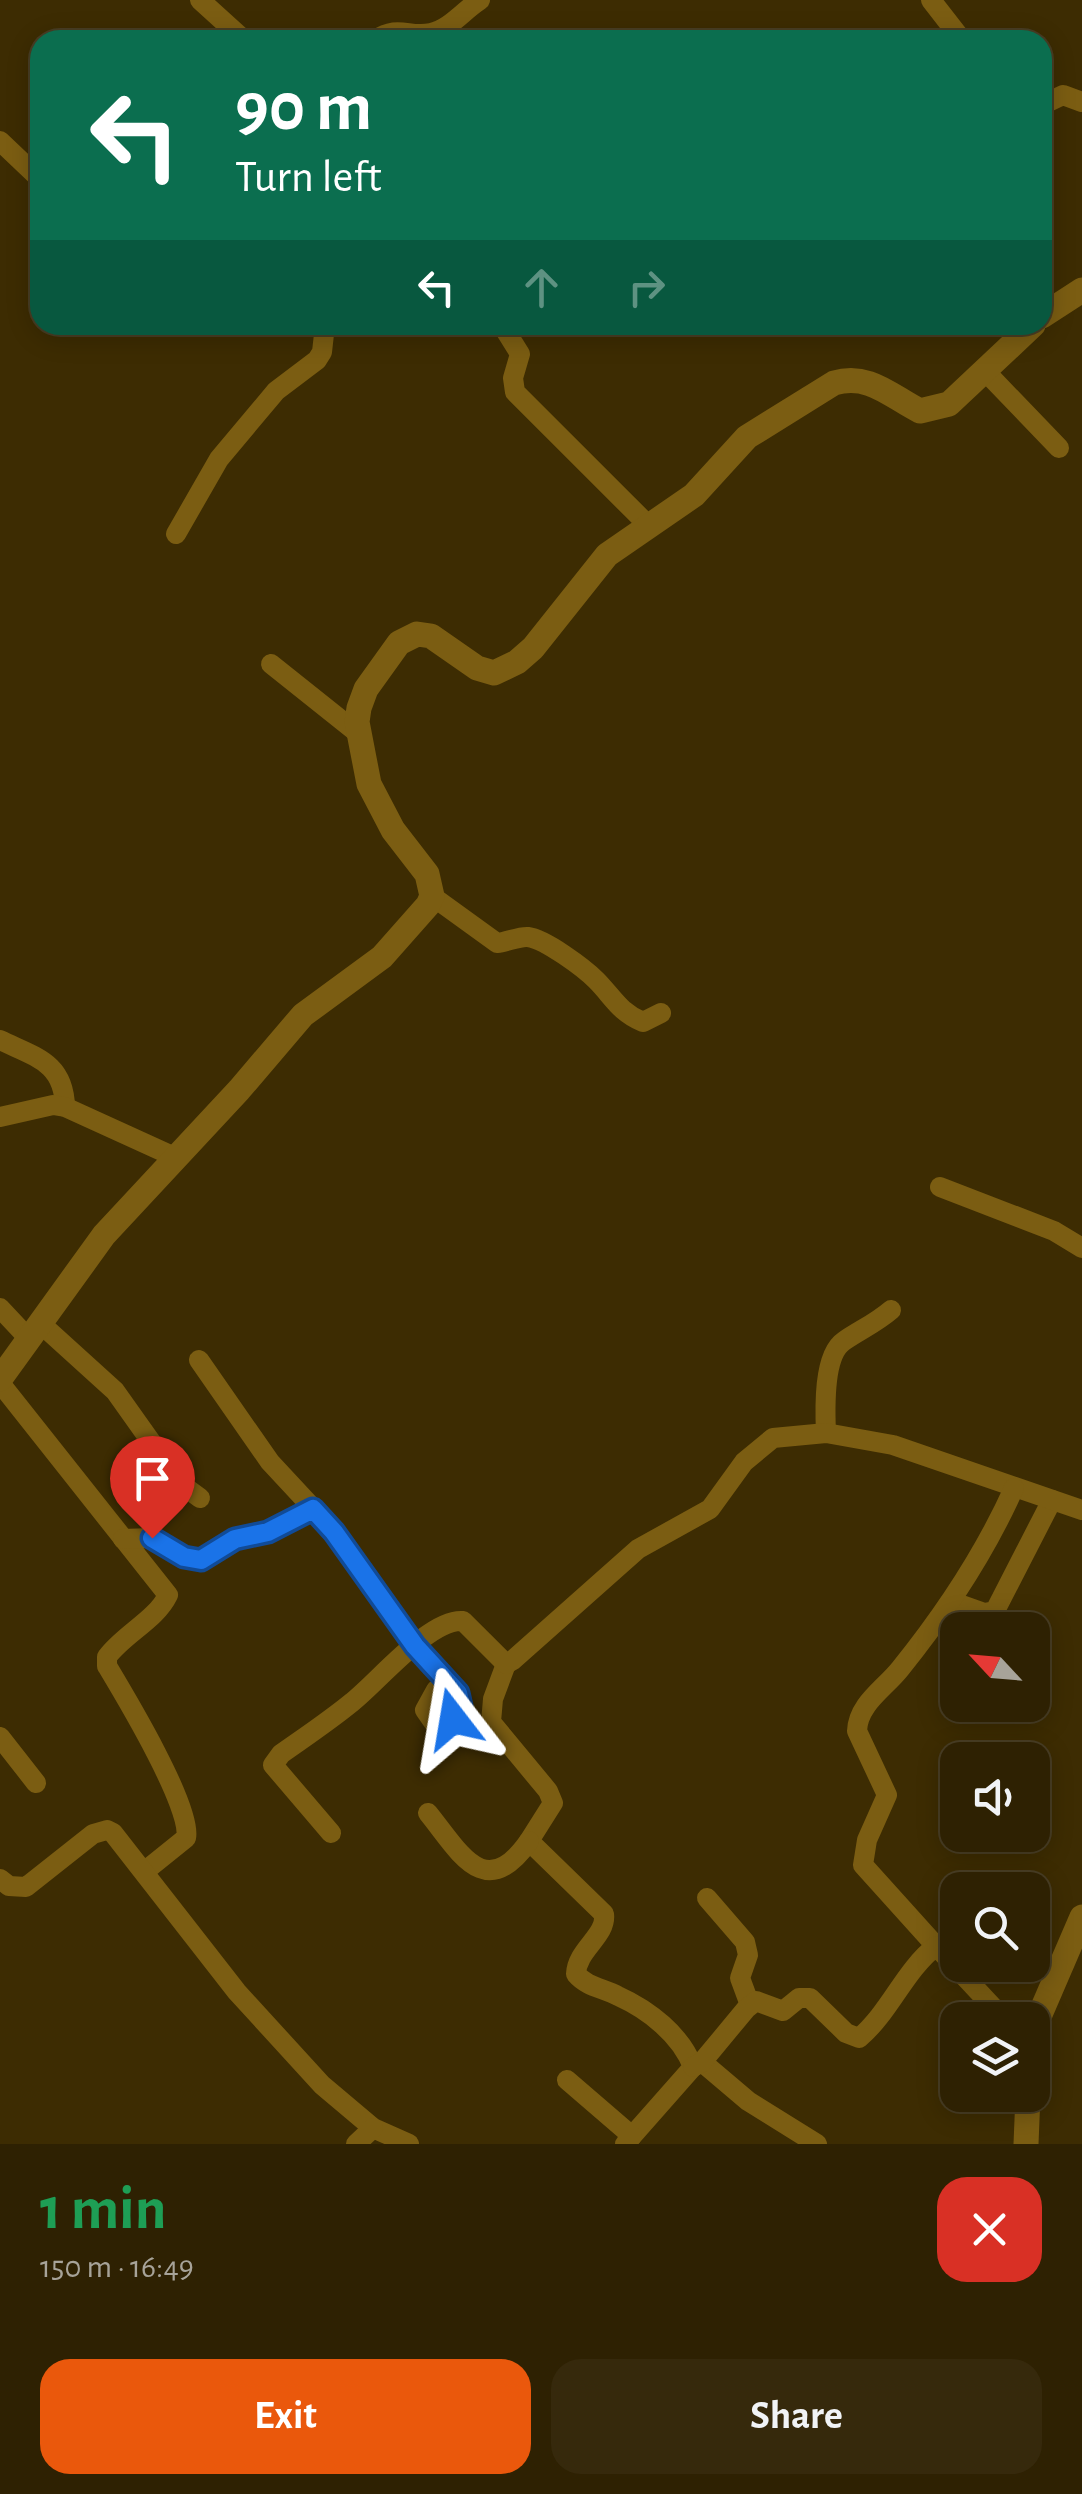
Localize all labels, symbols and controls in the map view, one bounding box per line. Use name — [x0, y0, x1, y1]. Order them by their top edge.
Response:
icon: left — [70, 70, 200, 200]
text: 90 m — [235, 73, 372, 143]
text: Turn left — [235, 155, 382, 200]
icon: left — [409, 260, 464, 315]
icon: ahead — [514, 260, 569, 315]
icon: right — [619, 260, 674, 315]
pin — [110, 1436, 195, 1539]
icon: arrive — [125, 1451, 180, 1506]
north arrow — [940, 1612, 1050, 1722]
map controls — [940, 1612, 1050, 2112]
position arrow — [401, 1667, 505, 1771]
button: sound — [940, 1742, 1050, 1852]
button: search — [940, 1872, 1050, 1982]
button: layers — [940, 2002, 1050, 2112]
button: close — [937, 2177, 1042, 2282]
text: 1 min — [40, 2180, 166, 2240]
text: 150 m · 16:49 — [40, 2251, 194, 2283]
button: Exit — [40, 2359, 531, 2474]
button: Share — [551, 2359, 1042, 2474]

